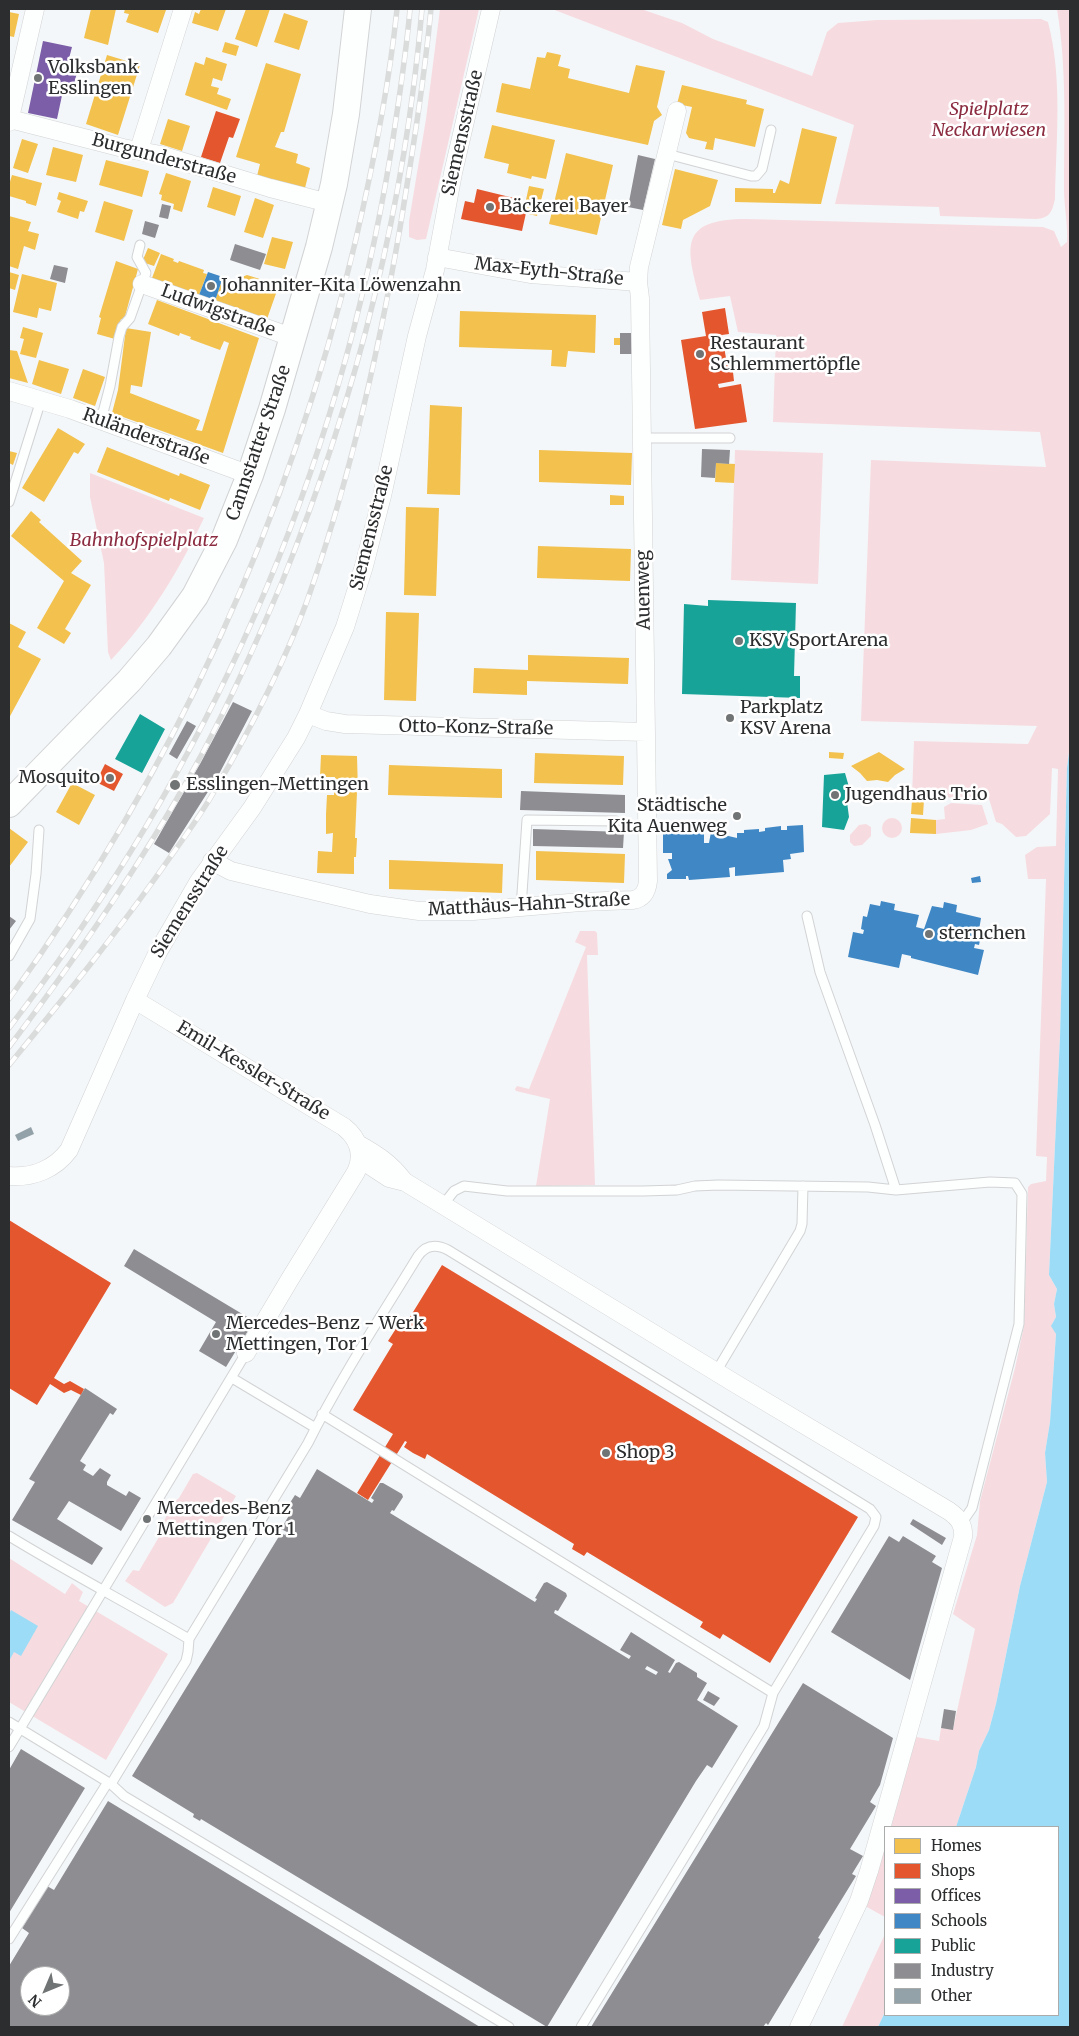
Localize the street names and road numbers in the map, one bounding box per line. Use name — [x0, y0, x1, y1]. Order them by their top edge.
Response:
street label: Siemensstraße — [438, 68, 488, 198]
street label: Burgunderstraße — [90, 129, 238, 189]
street label: Max-Eyth-Straße — [473, 253, 625, 291]
street label: Ludwigstraße — [158, 280, 278, 342]
street label: Cannstatter Straße — [222, 362, 296, 524]
street label: Ruländerstraße — [79, 404, 213, 470]
street label: Siemensstraße — [346, 463, 398, 593]
street label: Auenweg — [633, 550, 655, 630]
street label: Otto-Konz-Straße — [399, 716, 553, 740]
street label: Siemensstraße — [147, 842, 233, 962]
street label: Matthäus-Hahn-Straße — [427, 889, 631, 921]
street label: Emil-Kessler-Straße — [173, 1017, 333, 1125]

